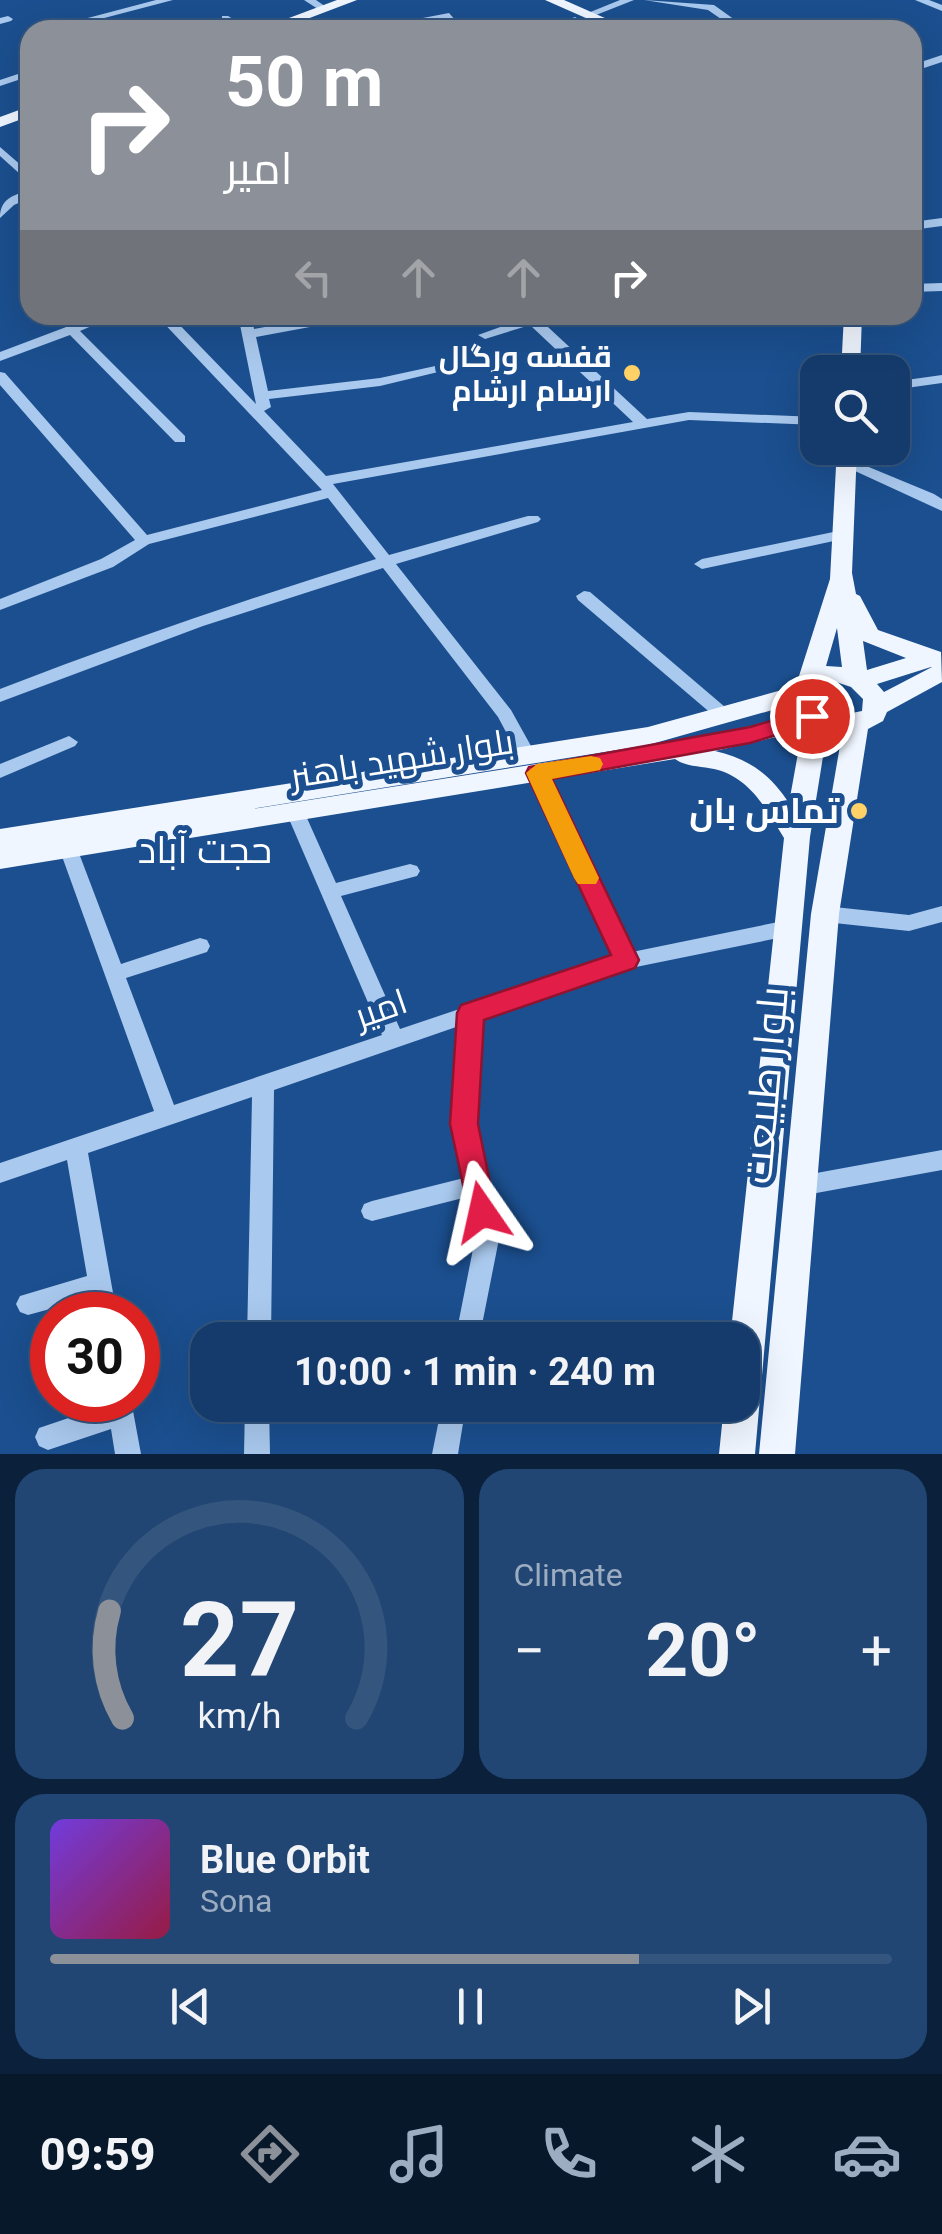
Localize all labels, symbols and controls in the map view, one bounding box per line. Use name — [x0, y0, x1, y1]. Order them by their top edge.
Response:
text: 50 m — [225, 41, 383, 123]
icon: right — [60, 60, 190, 190]
text: امیر — [225, 142, 293, 195]
icon: left — [286, 250, 341, 305]
icon: ahead — [391, 250, 446, 305]
icon: ahead — [496, 250, 551, 305]
icon: right — [601, 250, 656, 305]
place label: قفسه ورگال ارسام ارشام — [439, 339, 612, 411]
map controls — [800, 355, 910, 465]
button: search — [800, 355, 910, 465]
marker: قفسه ورگال ارسام ارشام — [621, 362, 643, 384]
pin — [770, 674, 855, 759]
icon: arrive — [785, 689, 840, 744]
street label: بلوار شهید باهنر — [285, 721, 517, 797]
place label: تماس بان — [689, 791, 840, 832]
marker: تماس بان — [848, 800, 870, 822]
district label: حجت آباد — [138, 828, 272, 872]
street label: امیر — [348, 981, 413, 1038]
street label: بلوار طبیعت — [732, 984, 798, 1186]
position arrow — [430, 1160, 534, 1264]
speed limit sign: 30 — [30, 1292, 160, 1422]
text: 10:00 · 1 min · 240 m — [294, 1350, 656, 1394]
text: Climate — [514, 1556, 623, 1594]
text: 27 — [180, 1580, 299, 1701]
text: 20° — [645, 1606, 761, 1694]
text: − — [514, 1619, 545, 1683]
text: + — [861, 1619, 892, 1683]
text: km/h — [197, 1695, 281, 1737]
text: Blue Orbit — [200, 1838, 370, 1882]
text: Sona — [200, 1882, 272, 1920]
icon: previous — [163, 1979, 218, 2034]
icon: pause — [443, 1979, 498, 2034]
icon: next — [724, 1979, 779, 2034]
icon: directions — [235, 2119, 305, 2189]
icon: music — [384, 2119, 454, 2189]
icon: phone — [534, 2119, 604, 2189]
icon: climate — [683, 2119, 753, 2189]
icon: car — [832, 2119, 902, 2189]
text: 09:59 — [40, 2128, 156, 2181]

